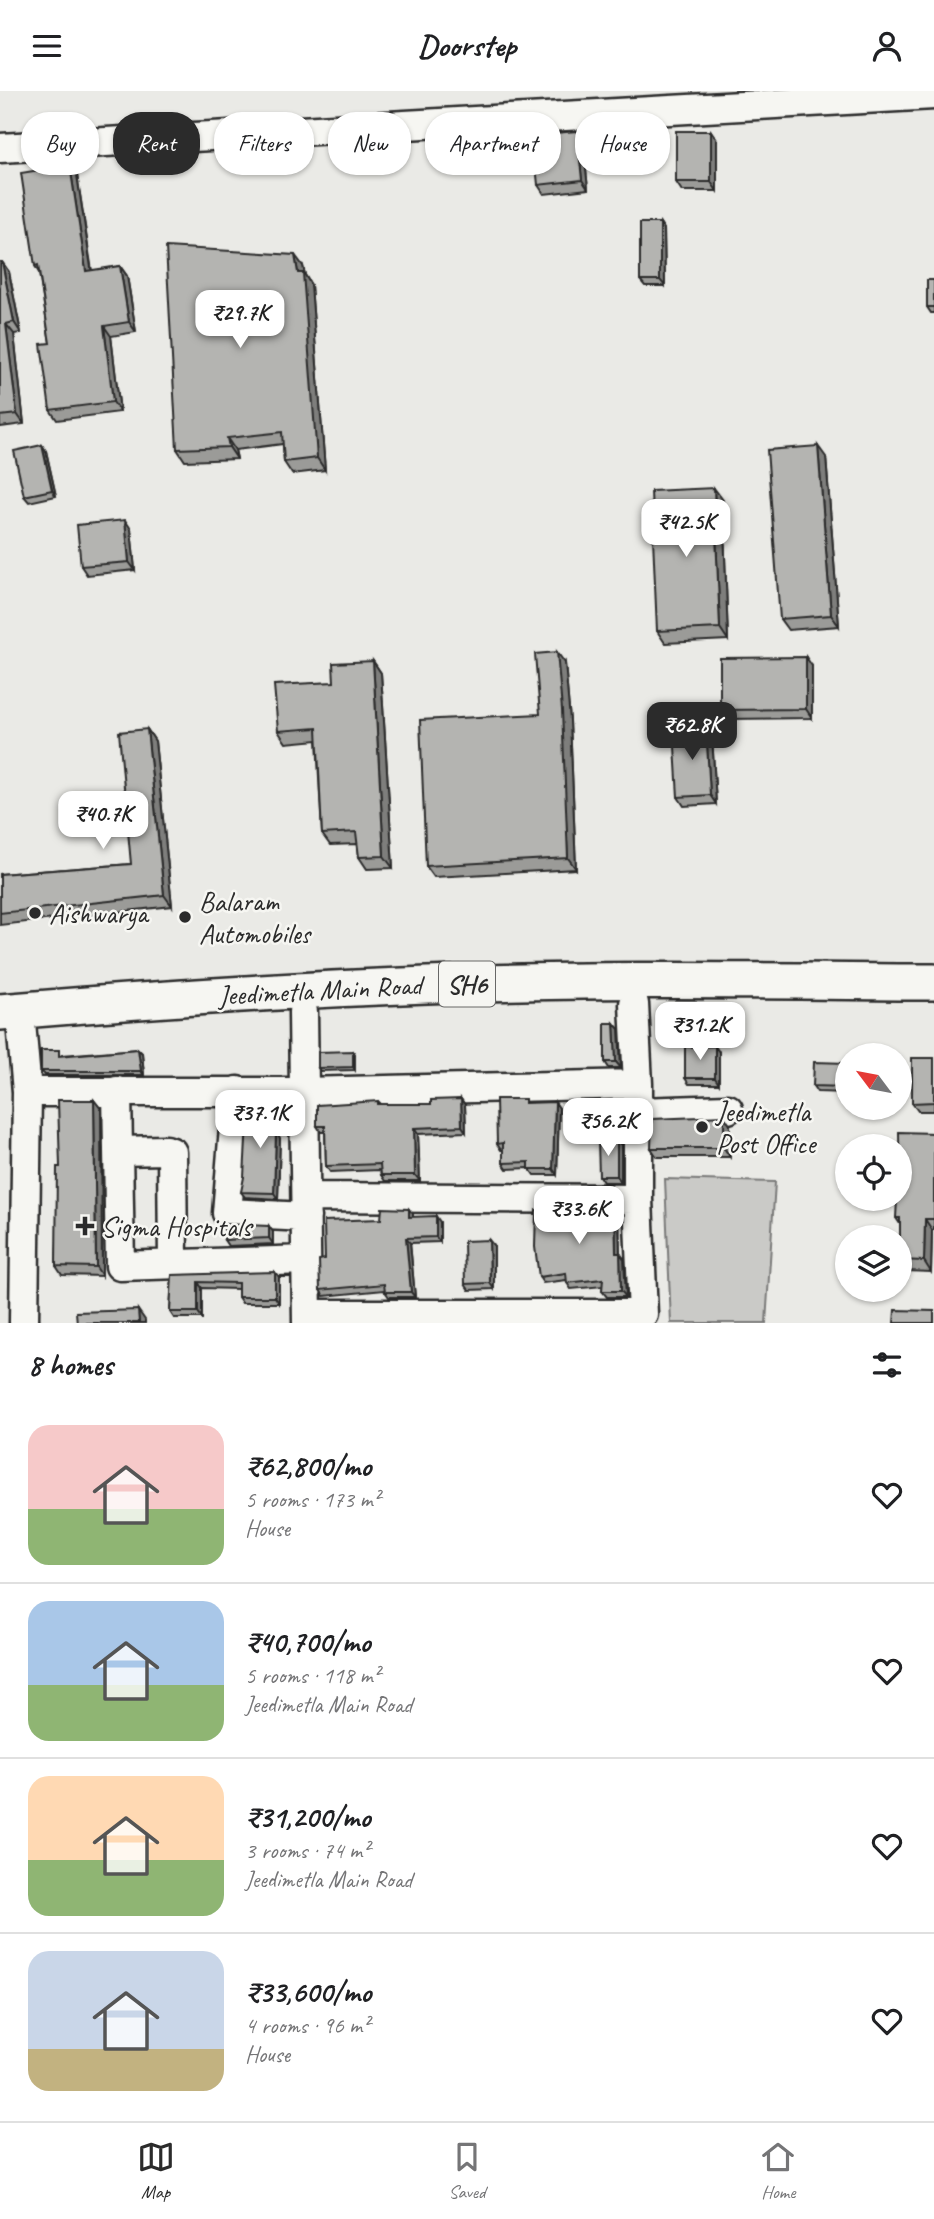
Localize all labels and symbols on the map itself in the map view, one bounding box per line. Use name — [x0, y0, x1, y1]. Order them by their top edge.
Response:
pin: ₹29.7K — [183, 291, 297, 350]
pin: ₹42.5K — [629, 499, 743, 559]
pin: ₹62.8K — [635, 703, 749, 762]
pin: ₹40.7K — [46, 791, 160, 851]
place label: Balaram Automobiles — [199, 884, 313, 951]
place label: Aishwarya — [49, 896, 150, 931]
marker: Aishwarya — [27, 905, 43, 921]
marker: Balaram Automobiles — [177, 909, 193, 925]
road number: SH6 — [439, 961, 495, 1007]
street label: Jeedimetla Main Road — [215, 967, 427, 1013]
pin: ₹31.2K — [643, 1003, 757, 1062]
north arrow — [835, 1043, 912, 1120]
pin: ₹37.1K — [203, 1091, 317, 1150]
place label: Jeedimetla Post Office — [714, 1094, 817, 1161]
pin: ₹56.2K — [551, 1098, 665, 1158]
marker: Jeedimetla Post Office — [694, 1119, 710, 1135]
pin: ₹33.6K — [522, 1187, 636, 1246]
place label: Sigma Hospitals — [101, 1209, 254, 1244]
marker: Sigma Hospitals — [75, 1216, 95, 1236]

